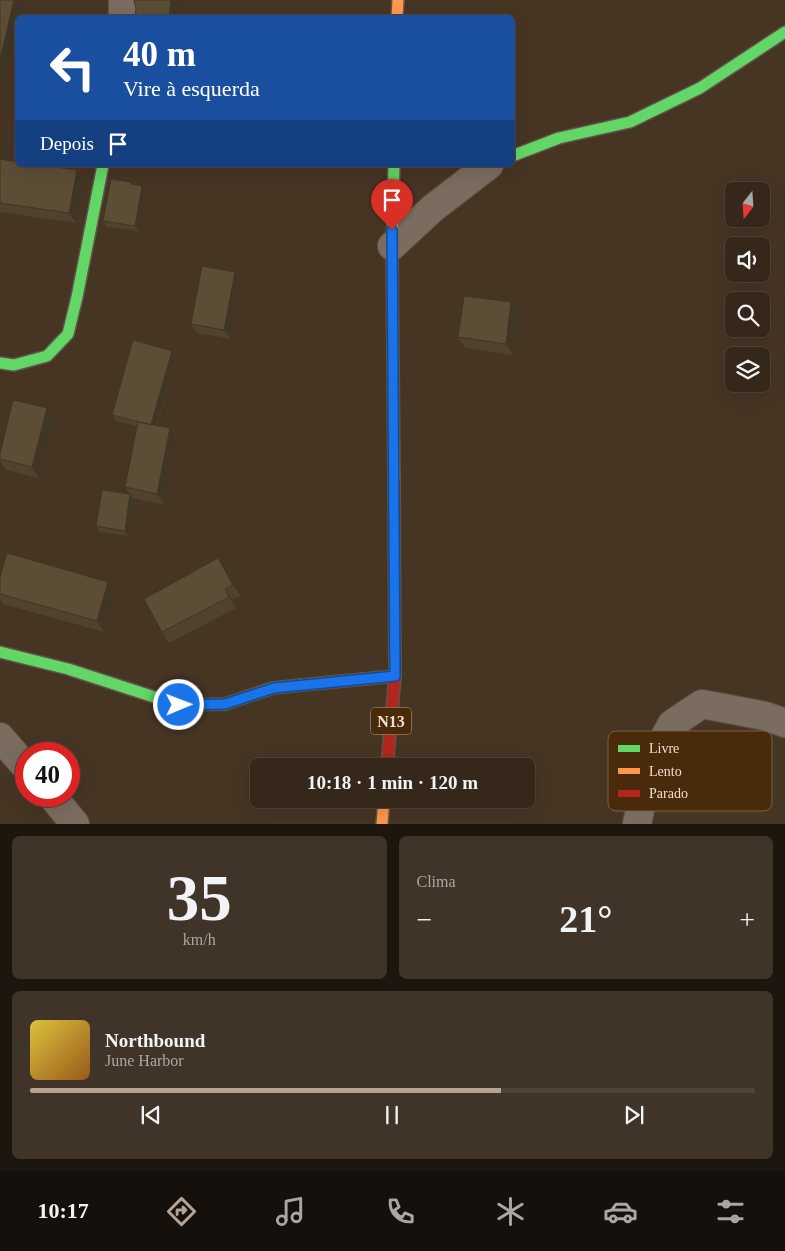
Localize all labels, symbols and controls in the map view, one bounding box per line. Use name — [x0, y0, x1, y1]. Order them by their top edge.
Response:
icon: left — [40, 35, 105, 100]
text: 40 m — [123, 35, 196, 74]
text: Vire à esquerda — [123, 76, 260, 101]
icon: arrive — [104, 130, 132, 158]
text: Depois — [40, 133, 94, 154]
pin — [371, 179, 413, 230]
north arrow — [725, 182, 770, 228]
map controls — [725, 182, 770, 392]
icon: arrive — [378, 186, 406, 214]
button: sound — [725, 237, 770, 282]
button: search — [725, 292, 770, 337]
button: layers — [725, 347, 770, 392]
position arrow — [152, 678, 204, 730]
road number: N13 — [371, 708, 411, 734]
legend — [608, 731, 772, 811]
text: Livre — [649, 741, 679, 756]
speed limit sign: 40 — [15, 742, 80, 807]
text: Lento — [649, 764, 682, 779]
text: 10:18 · 1 min · 120 m — [307, 772, 478, 793]
text: Parado — [649, 786, 688, 801]
text: 35 — [167, 862, 232, 934]
text: Clima — [417, 873, 456, 890]
text: 21° — [559, 898, 612, 940]
text: − — [417, 904, 432, 935]
text: + — [739, 904, 755, 935]
text: km/h — [183, 931, 216, 948]
text: Northbound — [105, 1030, 205, 1051]
text: June Harbor — [105, 1052, 184, 1069]
icon: previous — [137, 1101, 165, 1129]
icon: pause — [378, 1101, 406, 1129]
icon: next — [620, 1101, 648, 1129]
icon: directions — [164, 1194, 199, 1229]
icon: music — [273, 1194, 308, 1229]
icon: phone — [383, 1194, 418, 1229]
icon: climate — [493, 1194, 528, 1229]
icon: car — [603, 1194, 638, 1229]
icon: filters — [713, 1194, 748, 1229]
text: 10:17 — [37, 1198, 89, 1223]

